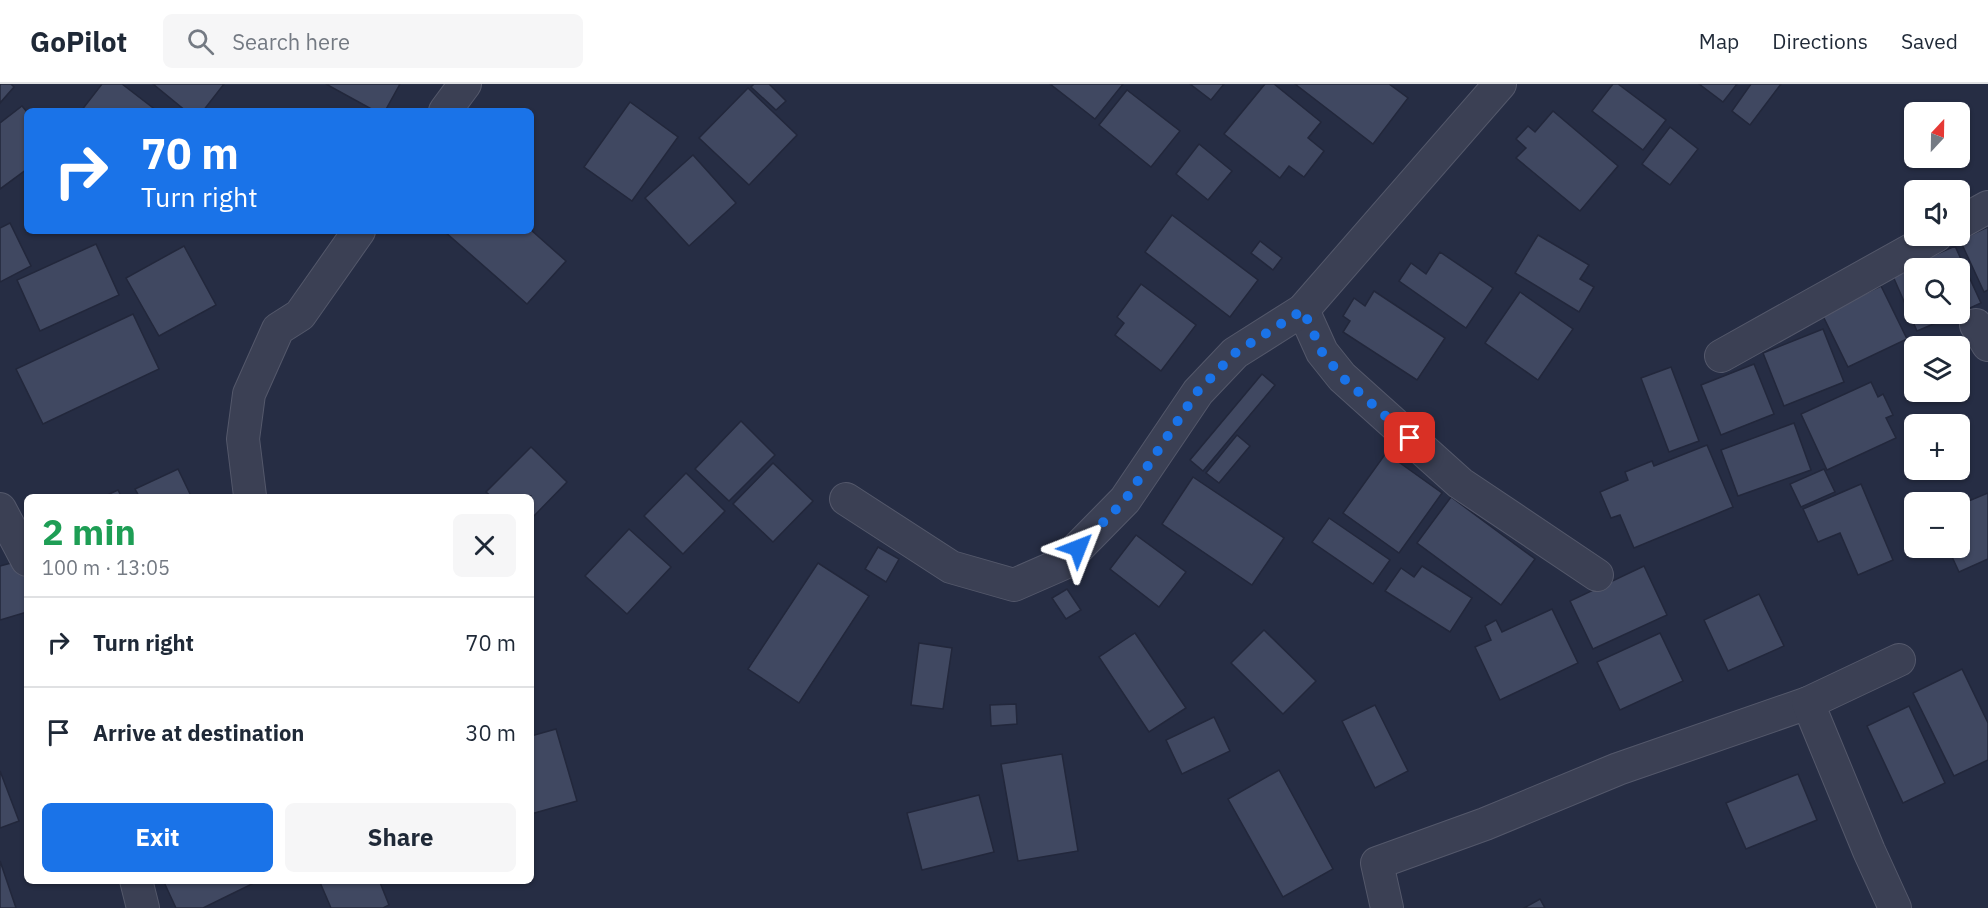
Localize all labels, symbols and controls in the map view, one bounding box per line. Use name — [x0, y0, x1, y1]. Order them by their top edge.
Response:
search box — [163, 14, 583, 68]
text: GoPilot — [30, 23, 127, 60]
icon: search — [184, 25, 217, 58]
text: Search here — [232, 27, 350, 56]
text: Map — [1699, 27, 1739, 55]
text: Directions — [1772, 27, 1868, 55]
text: Saved — [1901, 27, 1958, 55]
north arrow — [1904, 102, 1970, 168]
map controls — [1904, 102, 1970, 558]
text: 70 m — [141, 126, 239, 181]
icon: right — [42, 132, 120, 210]
text: Turn right — [141, 179, 258, 214]
button: sound — [1904, 180, 1970, 246]
button: search — [1904, 258, 1970, 324]
button: layers — [1904, 336, 1970, 402]
pin — [1384, 412, 1435, 463]
button: + — [1904, 414, 1970, 480]
icon: arrive — [1393, 421, 1426, 454]
button: − — [1904, 492, 1970, 558]
text: 2 min — [42, 508, 136, 555]
button: close — [453, 514, 516, 577]
position arrow — [1046, 516, 1110, 580]
text: 100 m · 13:05 — [42, 554, 170, 581]
icon: right — [42, 626, 75, 659]
text: Turn right — [93, 628, 194, 657]
text: 70 m — [465, 628, 516, 657]
icon: arrive — [42, 716, 75, 749]
text: Arrive at destination — [93, 718, 304, 747]
text: 30 m — [465, 718, 516, 747]
button: Exit — [42, 803, 273, 872]
button: Share — [285, 803, 516, 872]

